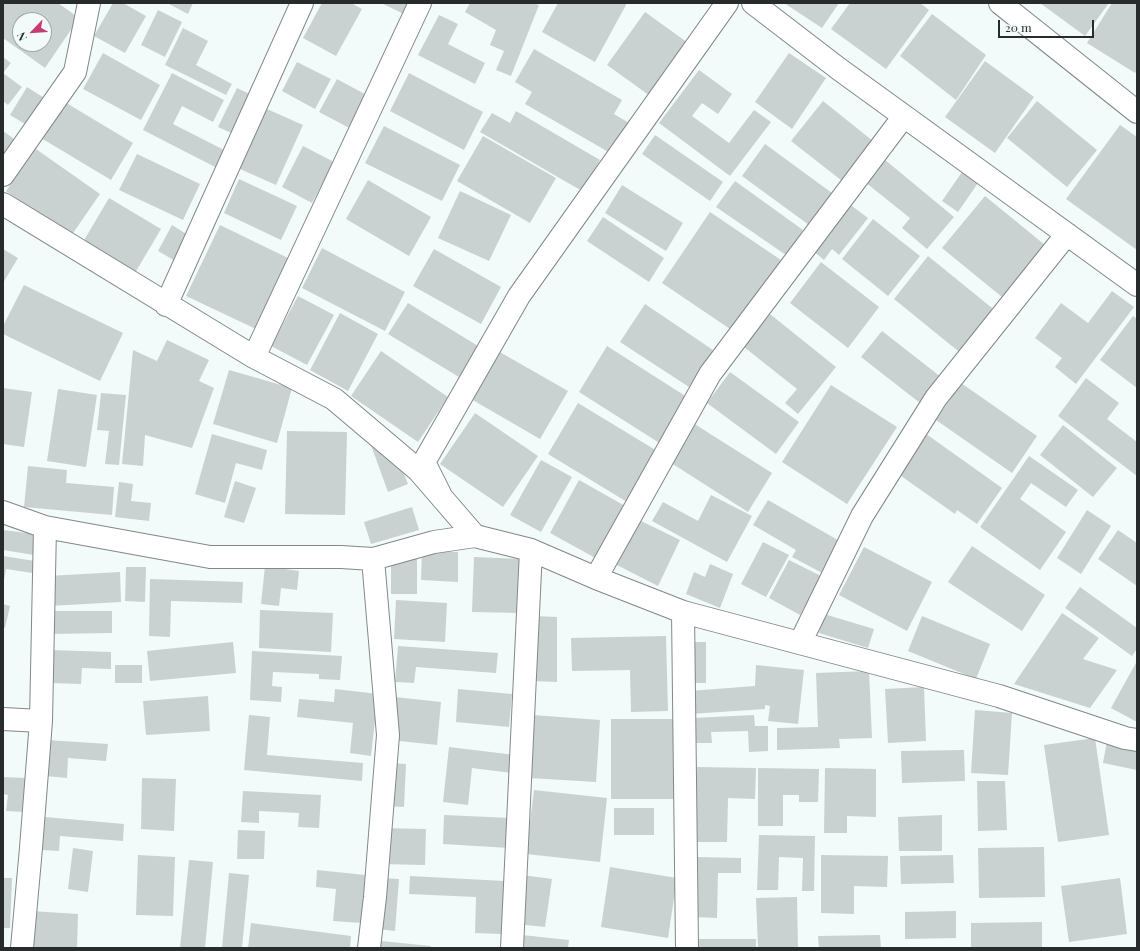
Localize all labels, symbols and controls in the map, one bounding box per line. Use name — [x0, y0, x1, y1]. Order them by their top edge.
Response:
north arrow — [12, 12, 52, 52]
scale bar — [1000, 12, 1096, 38]
text: 20 m — [1005, 19, 1032, 35]
text: N — [13, 30, 30, 44]

